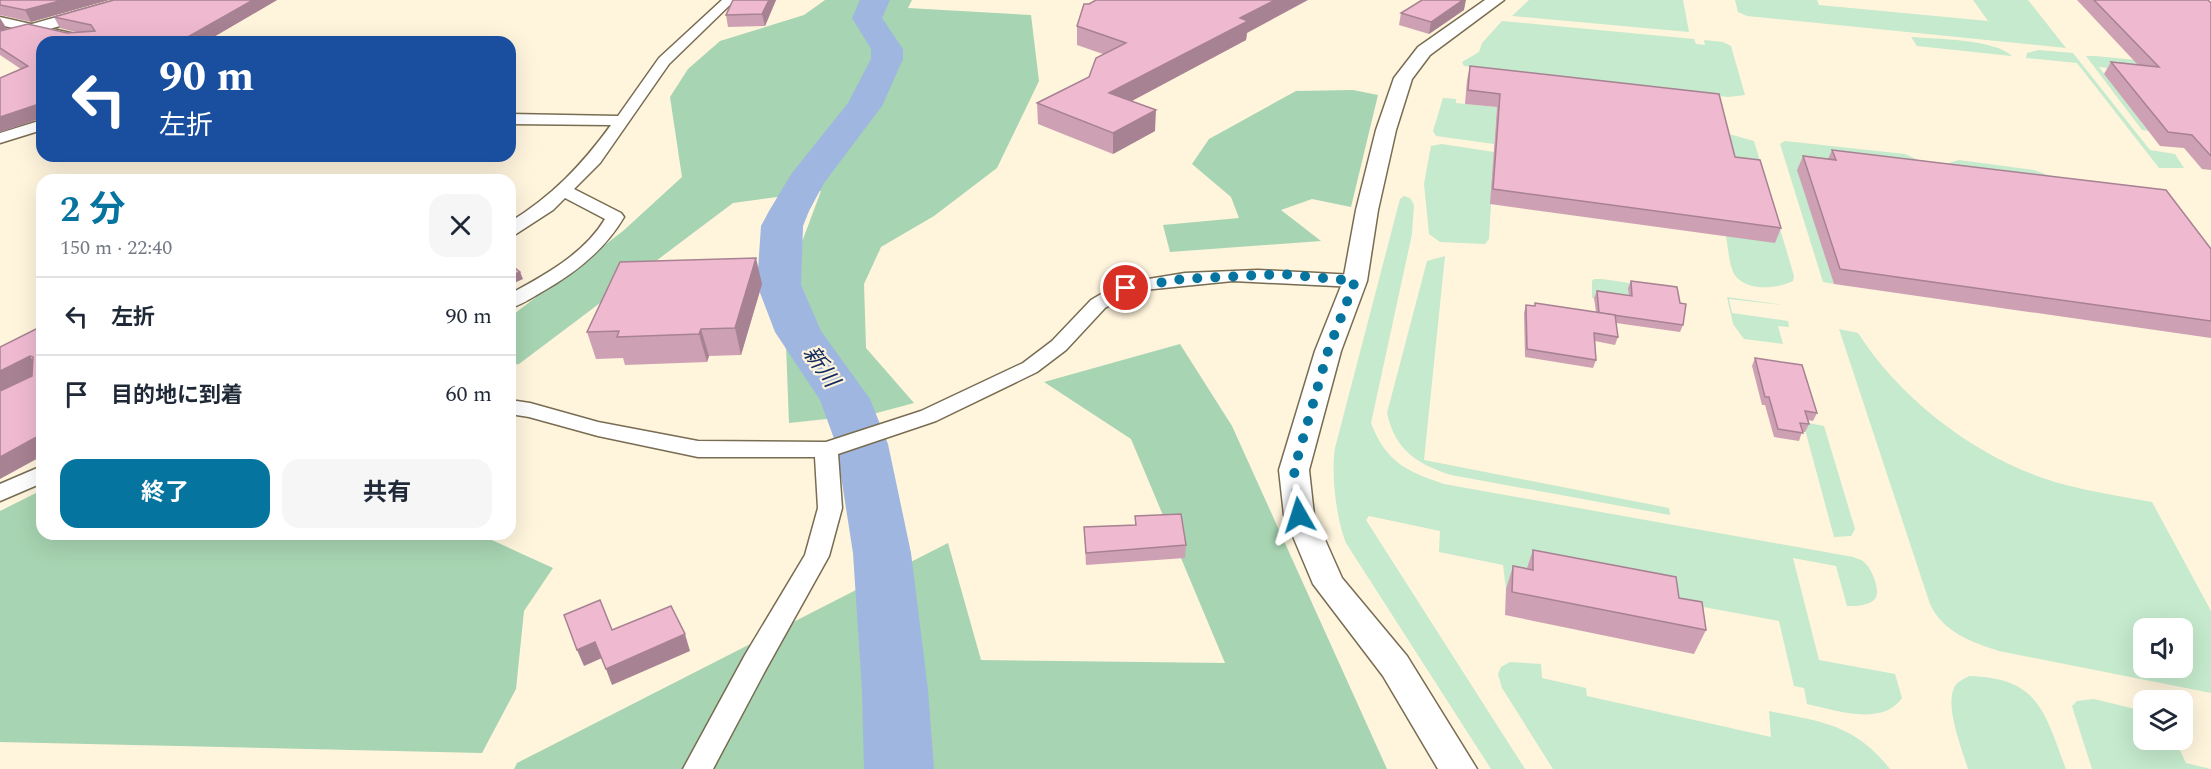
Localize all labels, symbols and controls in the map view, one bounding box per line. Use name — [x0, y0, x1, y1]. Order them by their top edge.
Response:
text: 90 m — [159, 46, 254, 109]
icon: left — [60, 60, 138, 138]
text: 左折 — [159, 105, 213, 147]
text: 2 分 — [60, 183, 125, 238]
button: close — [429, 194, 492, 257]
text: 150 m · 22:40 — [60, 233, 172, 263]
pin — [1100, 262, 1151, 313]
icon: arrive — [1109, 271, 1142, 304]
icon: left — [60, 300, 93, 333]
text: 90 m — [446, 300, 492, 333]
text: 左折 — [111, 301, 155, 334]
water label: 新川 — [795, 339, 848, 396]
icon: arrive — [60, 378, 93, 411]
text: 60 m — [446, 378, 492, 411]
text: 目的地に到着 — [111, 379, 243, 412]
button: 終了 — [60, 459, 270, 528]
button: 共有 — [282, 459, 492, 528]
position arrow — [1267, 483, 1331, 547]
map controls — [2133, 618, 2193, 750]
button: sound — [2133, 618, 2193, 678]
button: layers — [2133, 690, 2193, 750]

